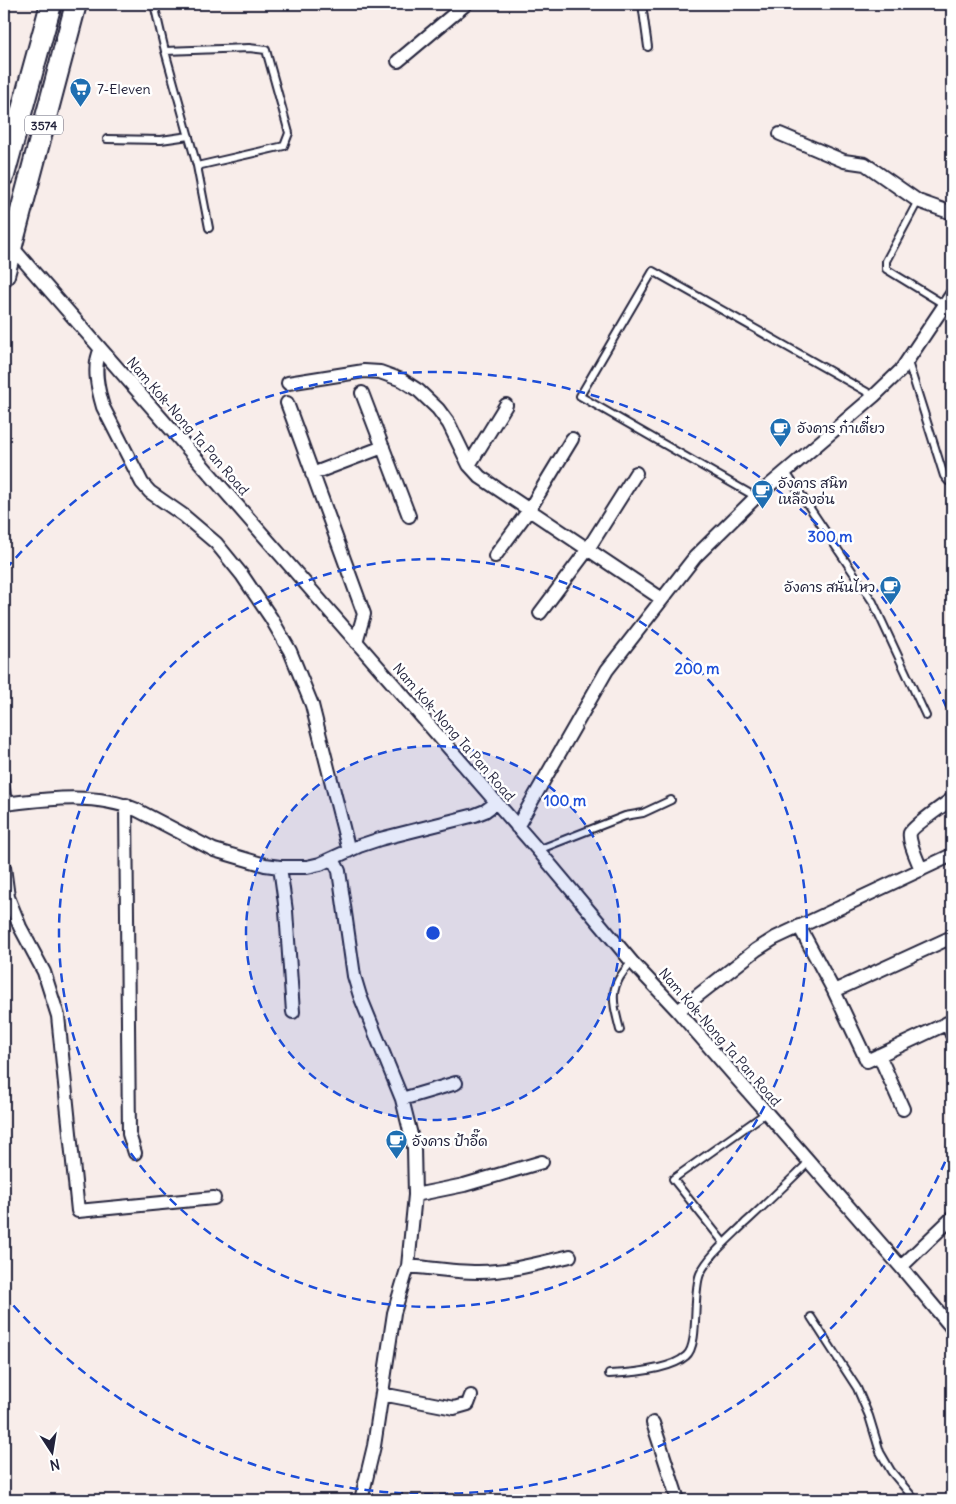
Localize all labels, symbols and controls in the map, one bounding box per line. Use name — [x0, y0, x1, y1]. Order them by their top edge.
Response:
supermarket icon: 7-Eleven — [69, 77, 93, 108]
place label: 7-Eleven — [97, 80, 151, 98]
road number: 3574 — [25, 116, 63, 134]
street label: Nam Kok-Nong Ta Pan Road — [123, 353, 253, 499]
place label: อังคาร ก๋าเตี๋ยว — [797, 415, 885, 437]
cafe icon: อังคาร ก๋าเตี๋ยว — [769, 416, 793, 447]
place label: อังคาร สนิท เหลืองอ่น — [778, 474, 848, 508]
cafe icon: อังคาร สนิท เหลืองอ่น — [750, 479, 774, 510]
text: 300 m — [808, 527, 853, 546]
place label: อังคาร สนั่นไหว — [784, 575, 875, 596]
cafe icon: อังคาร สนั่นไหว — [879, 575, 903, 606]
street label: Nam Kok-Nong Ta Pan Road — [389, 659, 519, 805]
text: 200 m — [675, 659, 719, 678]
text: 100 m — [544, 791, 586, 810]
centre of rings — [424, 924, 442, 942]
street label: Nam Kok-Nong Ta Pan Road — [655, 964, 785, 1110]
cafe icon: อังคาร ป้าอี๊ด — [384, 1129, 408, 1160]
place label: อังคาร ป้าอี๊ด — [412, 1129, 488, 1150]
north arrow — [28, 1426, 78, 1476]
text: N — [48, 1455, 61, 1475]

